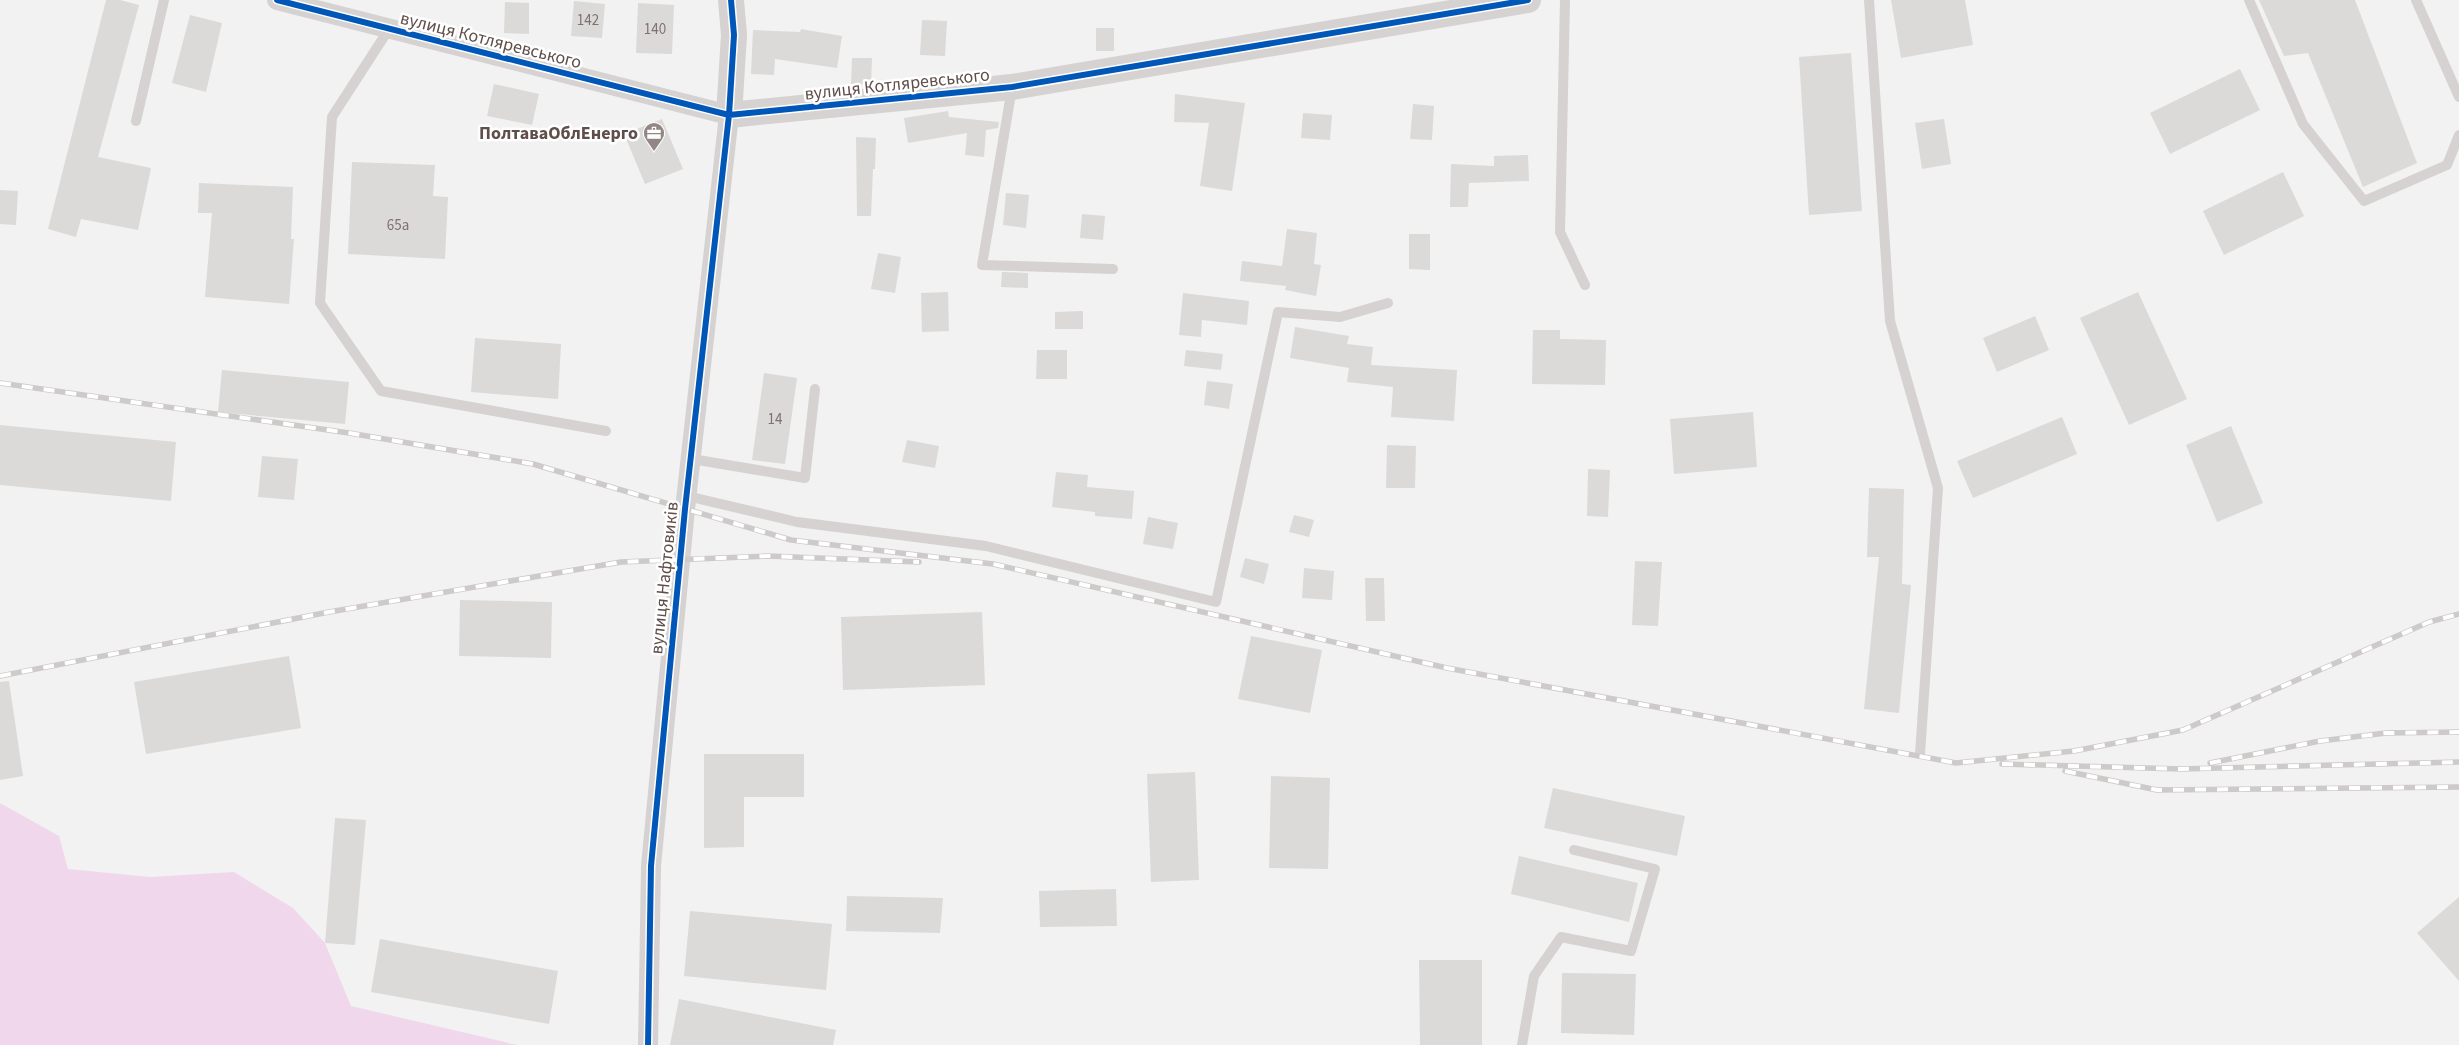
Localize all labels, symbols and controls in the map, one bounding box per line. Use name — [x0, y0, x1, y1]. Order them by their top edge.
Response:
street label: вулиця Котляревського — [398, 6, 584, 75]
house number: 142 — [577, 10, 599, 31]
house number: 140 — [644, 19, 666, 40]
street label: вулиця Котляревського — [803, 62, 991, 107]
place label: ПолтаваОблЕнерго — [479, 121, 638, 146]
office icon: ПолтаваОблЕнерго — [642, 121, 666, 152]
house number: 65а — [387, 215, 409, 236]
house number: 14 — [768, 409, 783, 430]
street label: вулиця Нафтовиків — [644, 501, 685, 656]

